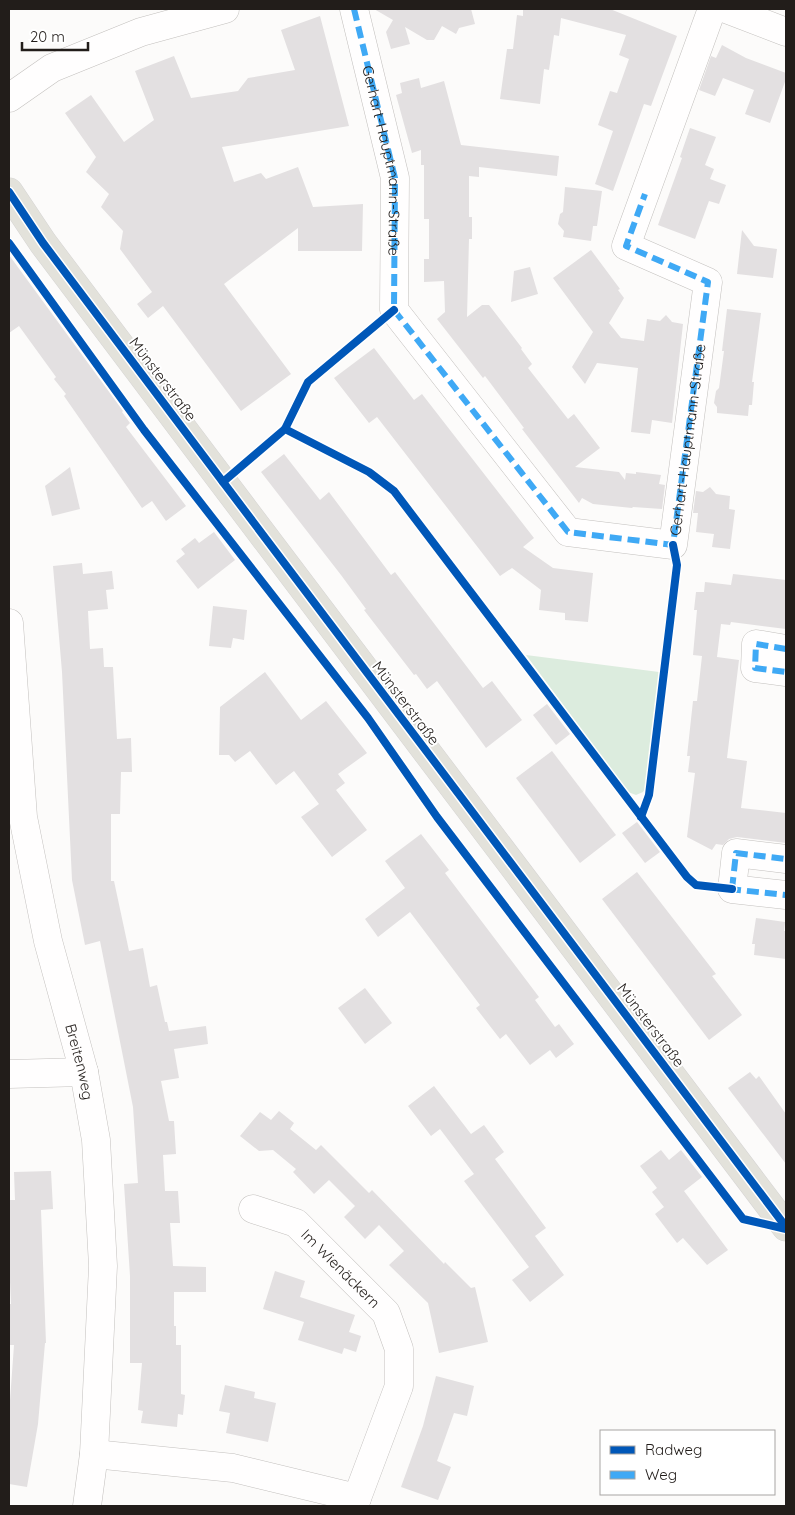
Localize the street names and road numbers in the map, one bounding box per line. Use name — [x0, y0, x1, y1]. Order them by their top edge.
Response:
street label: Gerhart-Hauptmann-Straße — [359, 63, 405, 256]
street label: Münsterstraße — [125, 333, 201, 425]
street label: Gerhart-Hauptmann-Straße — [665, 343, 709, 537]
street label: Münsterstraße — [368, 657, 444, 749]
street label: Münsterstraße — [613, 979, 689, 1071]
street label: Breitenweg — [62, 1021, 98, 1101]
street label: Im Wienäckern — [298, 1225, 385, 1312]

